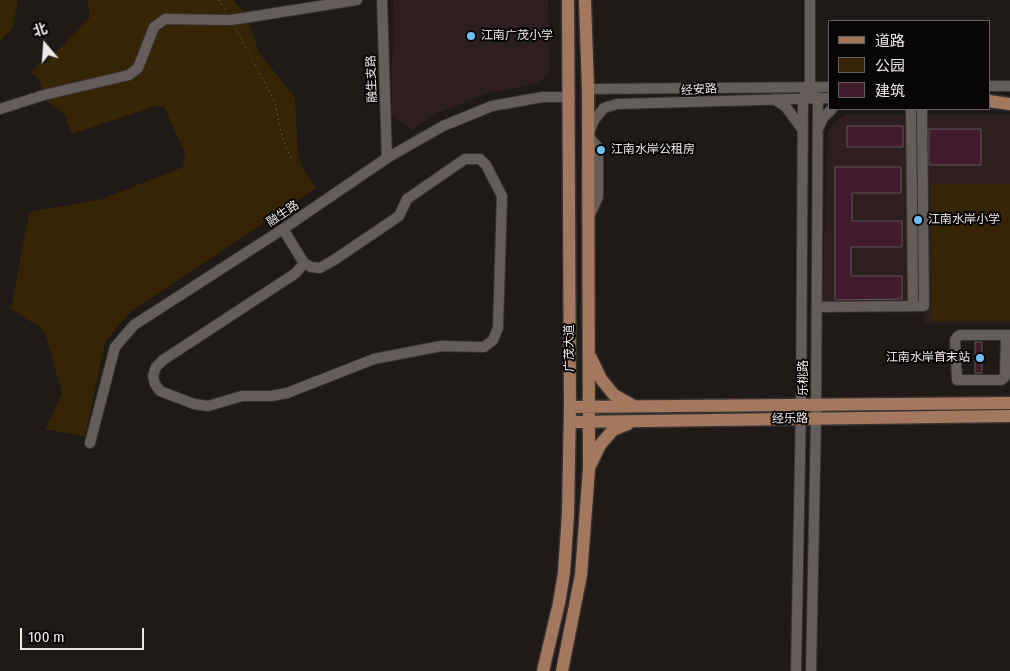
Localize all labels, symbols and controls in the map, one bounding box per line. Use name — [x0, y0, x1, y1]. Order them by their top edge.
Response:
north arrow — [20, 20, 70, 70]
text: 北 — [31, 20, 49, 41]
legend — [828, 20, 990, 110]
place label: 江南广茂小学 — [481, 29, 553, 43]
marker: 江南广茂小学 — [465, 30, 477, 42]
text: 道路 — [875, 32, 905, 50]
street label: 融生支路 — [364, 55, 380, 103]
text: 公园 — [875, 57, 905, 75]
street label: 经安路 — [681, 82, 717, 98]
text: 建筑 — [875, 82, 905, 100]
place label: 江南水岸公租房 — [611, 143, 695, 157]
marker: 江南水岸公租房 — [595, 144, 607, 156]
street label: 融生路 — [264, 198, 302, 230]
place label: 江南水岸小学 — [928, 213, 1000, 227]
marker: 江南水岸小学 — [912, 214, 924, 226]
street label: 广茂大道 — [563, 324, 577, 372]
place label: 江南水岸首末站 — [886, 351, 970, 365]
marker: 江南水岸首末站 — [974, 352, 986, 364]
street label: 乐桃路 — [797, 360, 811, 396]
street label: 经乐路 — [772, 411, 808, 427]
scale bar — [22, 618, 146, 650]
text: 100 m — [28, 628, 65, 646]

